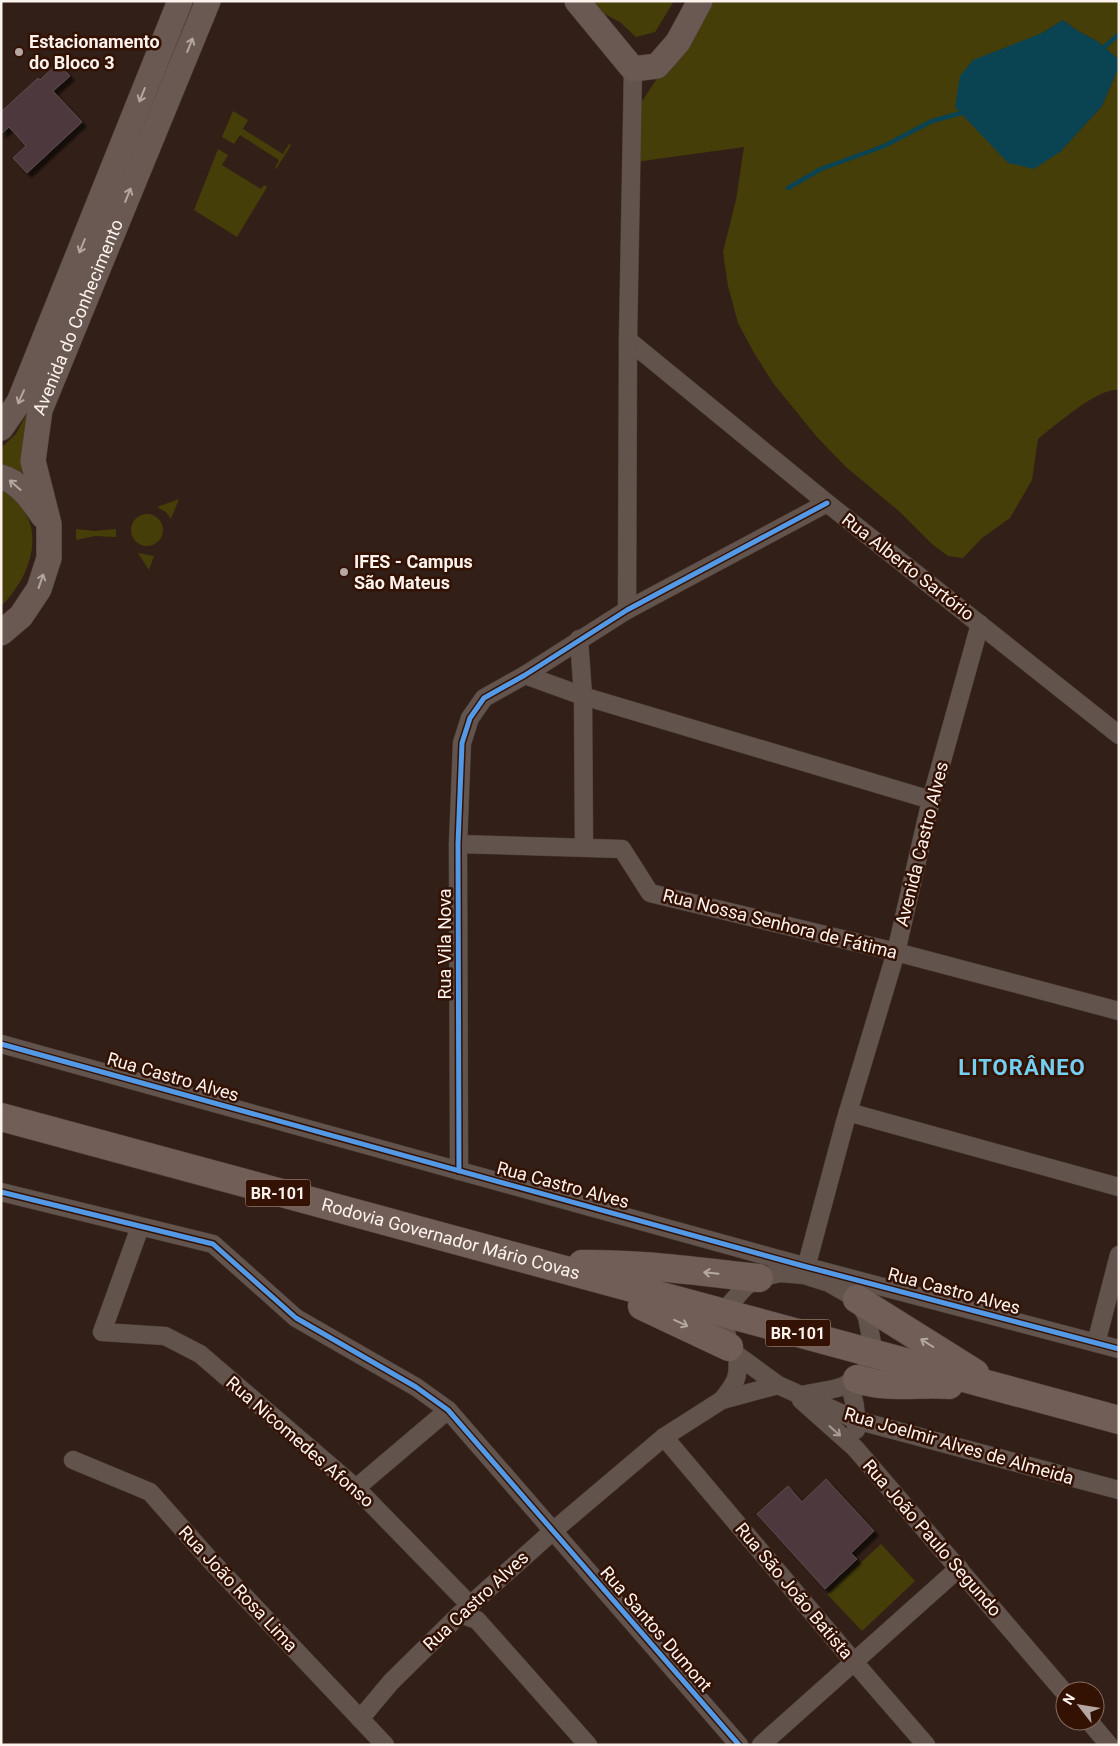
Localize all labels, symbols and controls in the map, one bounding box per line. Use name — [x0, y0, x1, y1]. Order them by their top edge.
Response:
place label: Estacionamento do Bloco 3 — [29, 31, 160, 73]
one-way arrow — [186, 38, 195, 53]
marker: Estacionamento do Bloco 3 — [13, 46, 25, 58]
one-way arrow — [137, 87, 147, 102]
one-way arrow — [124, 188, 134, 203]
street label: Avenida do Conhecimento — [28, 216, 127, 418]
one-way arrow — [77, 238, 86, 253]
one-way arrow — [16, 389, 25, 404]
one-way arrow — [9, 479, 22, 491]
street label: Rua Alberto Sartório — [838, 509, 979, 625]
place label: IFES - Campus São Mateus — [354, 551, 473, 593]
marker: IFES - Campus São Mateus — [338, 566, 350, 578]
one-way arrow — [37, 574, 46, 590]
street label: Avenida Castro Alves — [891, 759, 952, 928]
street label: Rua Nossa Senhora de Fátima — [661, 884, 900, 963]
street label: Rua Vila Nova — [434, 888, 455, 1000]
street label: Rua Castro Alves — [105, 1048, 241, 1105]
district label: LITORÂNEO — [958, 1055, 1086, 1080]
street label: Rua Castro Alves — [495, 1157, 632, 1212]
road number: BR-101 — [246, 1180, 310, 1206]
street label: Rodovia Governador Mário Covas — [319, 1193, 582, 1283]
street label: Rua Castro Alves — [886, 1263, 1023, 1318]
one-way arrow — [703, 1268, 719, 1278]
one-way arrow — [673, 1318, 688, 1328]
road number: BR-101 — [766, 1320, 830, 1346]
one-way arrow — [920, 1337, 934, 1348]
street label: Rua Nicomedes Afonso — [222, 1372, 378, 1511]
street label: Rua Joelmir Alves de Almeida — [842, 1403, 1076, 1488]
one-way arrow — [829, 1425, 842, 1437]
street label: Rua João Paulo Segundo — [859, 1455, 1006, 1620]
street label: Rua São João Batista — [731, 1518, 858, 1663]
street label: Rua João Rosa Lima — [175, 1521, 302, 1656]
street label: Rua Castro Alves — [419, 1547, 533, 1655]
street label: Rua Santos Dumont — [596, 1562, 717, 1696]
north arrow — [1055, 1681, 1105, 1731]
text: N — [1059, 1691, 1078, 1708]

